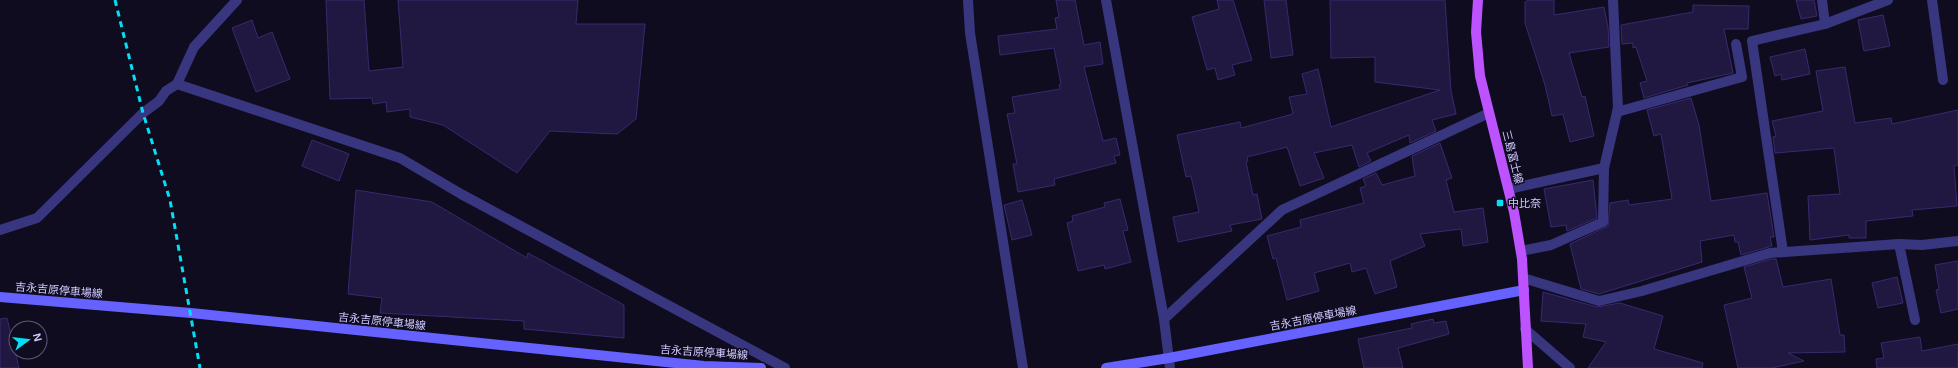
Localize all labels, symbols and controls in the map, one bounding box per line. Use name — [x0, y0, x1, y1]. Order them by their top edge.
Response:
street label: 三島富士線 — [1501, 129, 1525, 185]
place label: 中比奈 — [1508, 197, 1541, 209]
marker: 中比奈 — [1495, 198, 1505, 208]
street label: 吉永吉原停車場線 — [15, 280, 103, 300]
street label: 吉永吉原停車場線 — [1269, 304, 1357, 332]
street label: 吉永吉原停車場線 — [338, 310, 426, 332]
north arrow — [8, 320, 48, 360]
text: N — [31, 332, 44, 343]
street label: 吉永吉原停車場線 — [660, 343, 748, 361]

